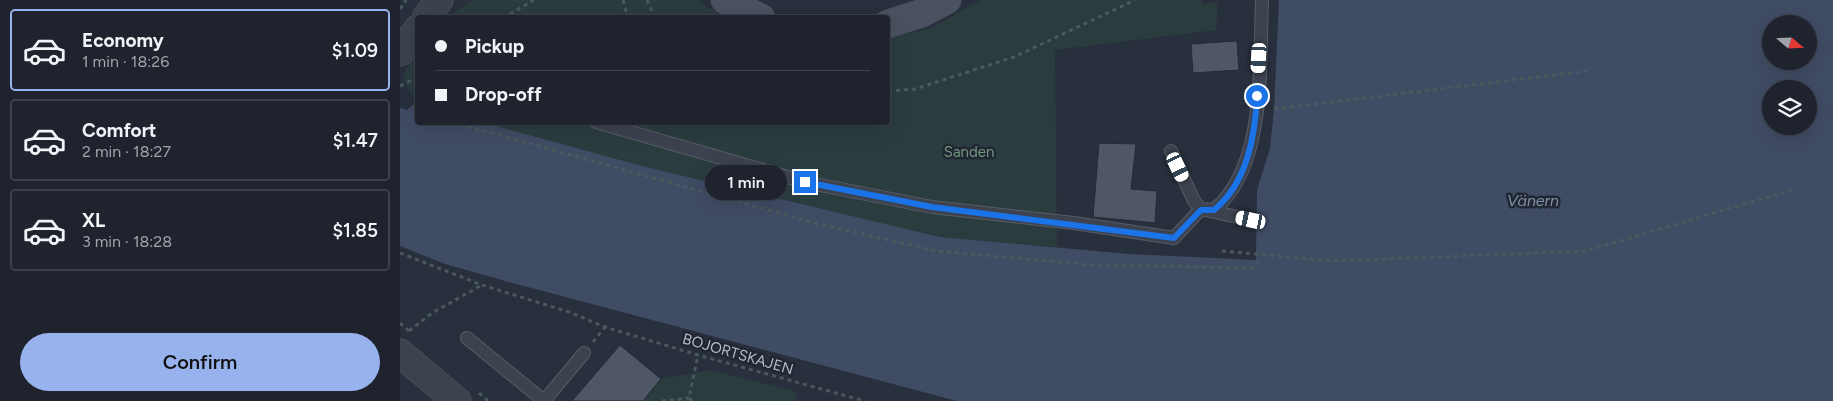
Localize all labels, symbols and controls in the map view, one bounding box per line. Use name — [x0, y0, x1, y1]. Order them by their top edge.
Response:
north arrow — [1762, 15, 1818, 70]
map controls — [1762, 15, 1817, 135]
icon: car — [22, 28, 67, 73]
text: Economy — [82, 29, 164, 52]
text: Pickup — [465, 35, 524, 58]
text: $1.09 — [332, 39, 378, 62]
car — [1250, 43, 1267, 73]
text: 1 min · 18:26 — [82, 52, 169, 71]
button: layers — [1762, 80, 1817, 135]
text: Drop-off — [465, 83, 542, 106]
route start — [1246, 85, 1268, 107]
icon: car — [22, 118, 67, 163]
text: Comfort — [82, 119, 157, 142]
text: $1.47 — [333, 129, 378, 152]
text: 2 min · 18:27 — [82, 142, 171, 161]
park label: Sanden — [944, 143, 994, 161]
car — [1164, 150, 1191, 184]
callout: 1 min — [705, 164, 788, 200]
route end — [794, 171, 816, 193]
text: 1 min — [727, 173, 765, 192]
water label: Vänern — [1507, 191, 1559, 210]
icon: car — [22, 208, 67, 253]
text: XL — [82, 209, 105, 232]
car — [1234, 210, 1267, 230]
text: $1.85 — [332, 219, 378, 242]
text: 3 min · 18:28 — [82, 232, 172, 251]
street label: BOJORTSKAJEN — [680, 330, 796, 378]
button: Confirm — [20, 333, 380, 391]

